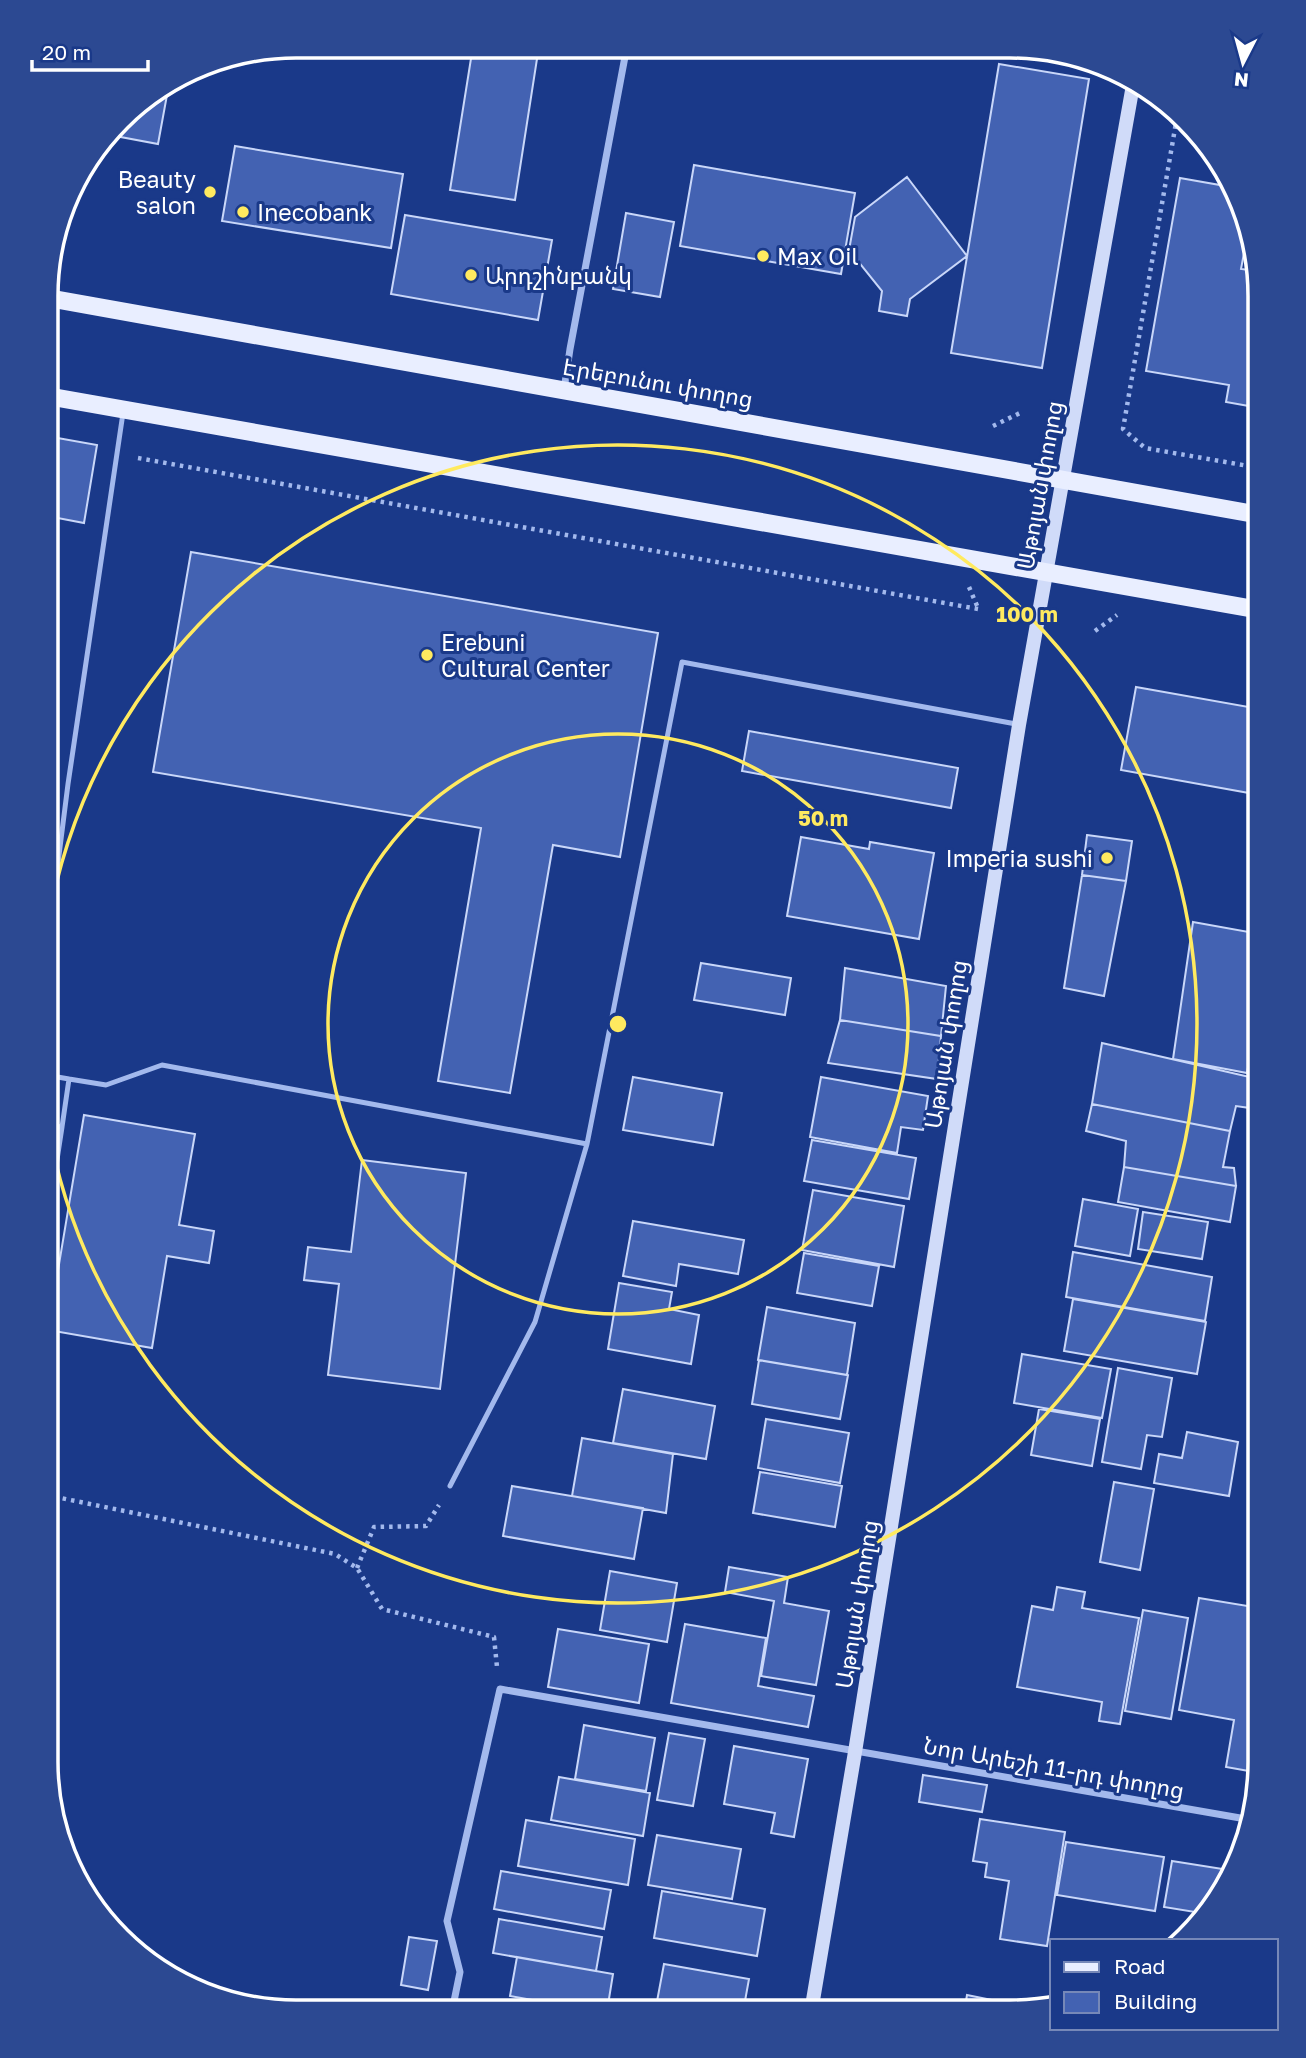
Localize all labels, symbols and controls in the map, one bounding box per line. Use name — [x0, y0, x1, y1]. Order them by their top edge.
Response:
scale bar — [32, 28, 147, 72]
north arrow — [1208, 28, 1278, 98]
text: 20 m — [42, 39, 91, 65]
text: N — [1233, 68, 1250, 93]
place label: Beauty salon — [118, 165, 196, 219]
marker: Beauty salon — [202, 184, 218, 200]
place label: Inecobank — [257, 198, 372, 226]
marker: Inecobank — [235, 204, 251, 220]
place label: Max Oil — [777, 242, 859, 270]
marker: Max Oil — [755, 248, 771, 264]
place label: Արդշինբանկ — [485, 261, 632, 290]
marker: Արդշինբանկ — [463, 267, 479, 283]
street label: Էրեբունու փողոց — [561, 351, 755, 414]
street label: Աթոյան փողոց — [1010, 398, 1069, 572]
text: 100 m — [996, 601, 1058, 627]
place label: Erebuni Cultural Center — [441, 628, 610, 682]
marker: Erebuni Cultural Center — [419, 647, 435, 663]
text: 50 m — [798, 805, 848, 831]
place label: Imperia sushi — [945, 844, 1093, 872]
marker: Imperia sushi — [1099, 850, 1115, 866]
street label: Աթոյան փողոց — [918, 957, 973, 1131]
centre of rings — [606, 1012, 630, 1036]
street label: Աթոյան փողոց — [829, 1517, 884, 1691]
street label: Նոր Արեշի 11-րդ փողոց — [921, 1730, 1187, 1805]
legend — [1050, 1939, 1278, 2030]
text: Road — [1114, 1953, 1165, 1979]
text: Building — [1114, 1988, 1197, 2014]

